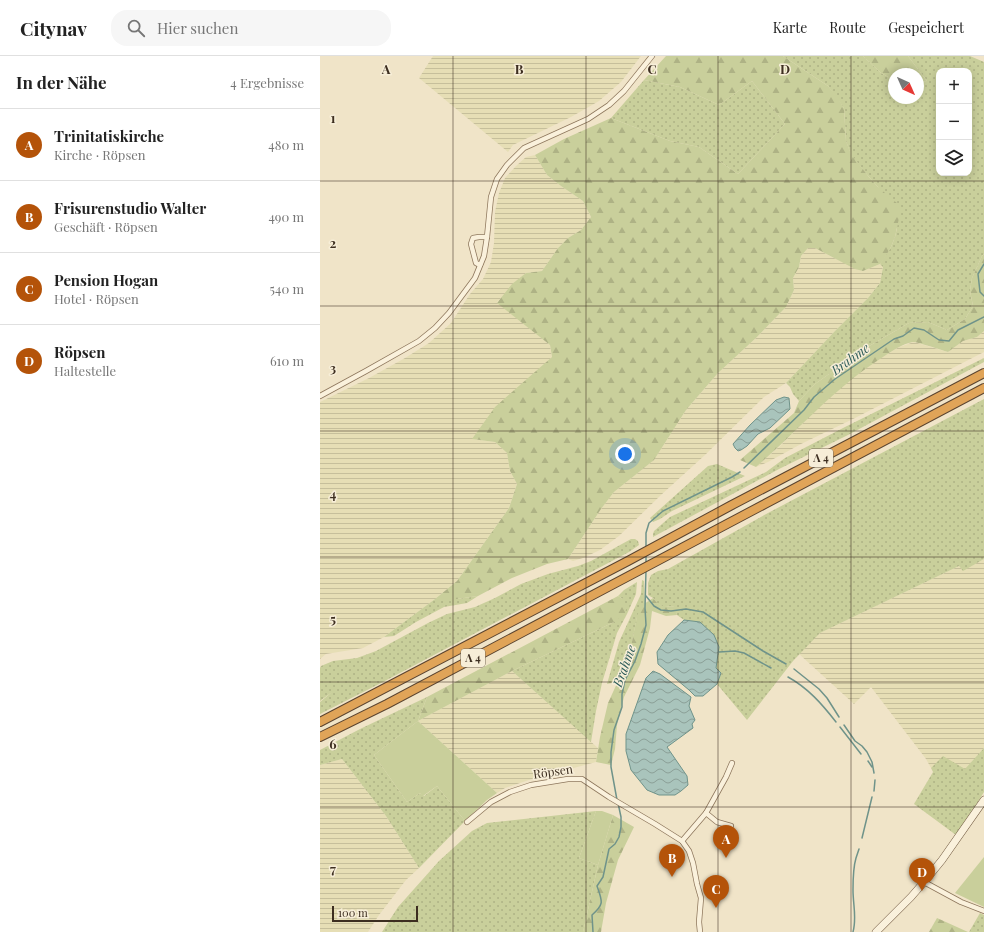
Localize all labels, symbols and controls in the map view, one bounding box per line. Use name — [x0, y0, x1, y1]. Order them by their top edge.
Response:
search box — [111, 10, 391, 46]
text: Citynav — [20, 15, 87, 41]
icon: search — [125, 17, 147, 39]
text: Hier suchen — [157, 18, 238, 38]
text: Karte — [773, 18, 807, 37]
text: Route — [829, 18, 866, 37]
text: Gespeichert — [888, 18, 964, 37]
text: A — [381, 60, 391, 77]
text: B — [515, 60, 524, 77]
text: C — [647, 60, 657, 77]
text: D — [780, 60, 790, 77]
north arrow — [888, 68, 924, 104]
map controls — [936, 68, 972, 176]
button: + — [936, 68, 972, 104]
text: In der Nähe — [16, 71, 107, 93]
text: 4 Ergebnisse — [230, 74, 304, 91]
button: − — [936, 104, 972, 140]
text: 1 — [331, 109, 336, 126]
text: Trinitatiskirche — [54, 126, 164, 146]
text: A — [25, 136, 33, 153]
text: 480 m — [268, 136, 304, 153]
button: layers — [936, 140, 972, 176]
text: Kirche · Röpsen — [54, 146, 146, 163]
text: Frisurenstudio Walter — [54, 198, 206, 218]
text: B — [25, 208, 33, 225]
text: 490 m — [268, 208, 304, 225]
text: Geschäft · Röpsen — [54, 218, 158, 235]
text: 2 — [330, 234, 337, 251]
text: Pension Hogan — [54, 270, 158, 290]
text: C — [24, 280, 34, 297]
text: 540 m — [270, 280, 304, 297]
text: Hotel · Röpsen — [54, 290, 139, 307]
water label: Brahme — [826, 339, 873, 379]
text: Röpsen — [54, 342, 105, 362]
text: D — [24, 352, 34, 369]
text: 610 m — [270, 352, 304, 369]
text: 3 — [330, 359, 336, 376]
text: Haltestelle — [54, 362, 116, 379]
your location — [615, 444, 635, 464]
road number: A 4 — [809, 449, 833, 467]
text: 4 — [330, 485, 337, 502]
text: 5 — [330, 610, 336, 627]
water label: Brahme — [608, 642, 639, 690]
road number: A 4 — [461, 649, 485, 667]
text: 6 — [329, 735, 337, 752]
street label: Röpsen — [532, 760, 574, 782]
pin: A — [713, 825, 739, 858]
pin: B — [659, 844, 685, 877]
pin: D — [909, 858, 935, 891]
text: 7 — [330, 860, 336, 877]
pin: C — [703, 875, 729, 908]
scale bar — [332, 904, 418, 923]
text: 100 m — [338, 905, 368, 920]

